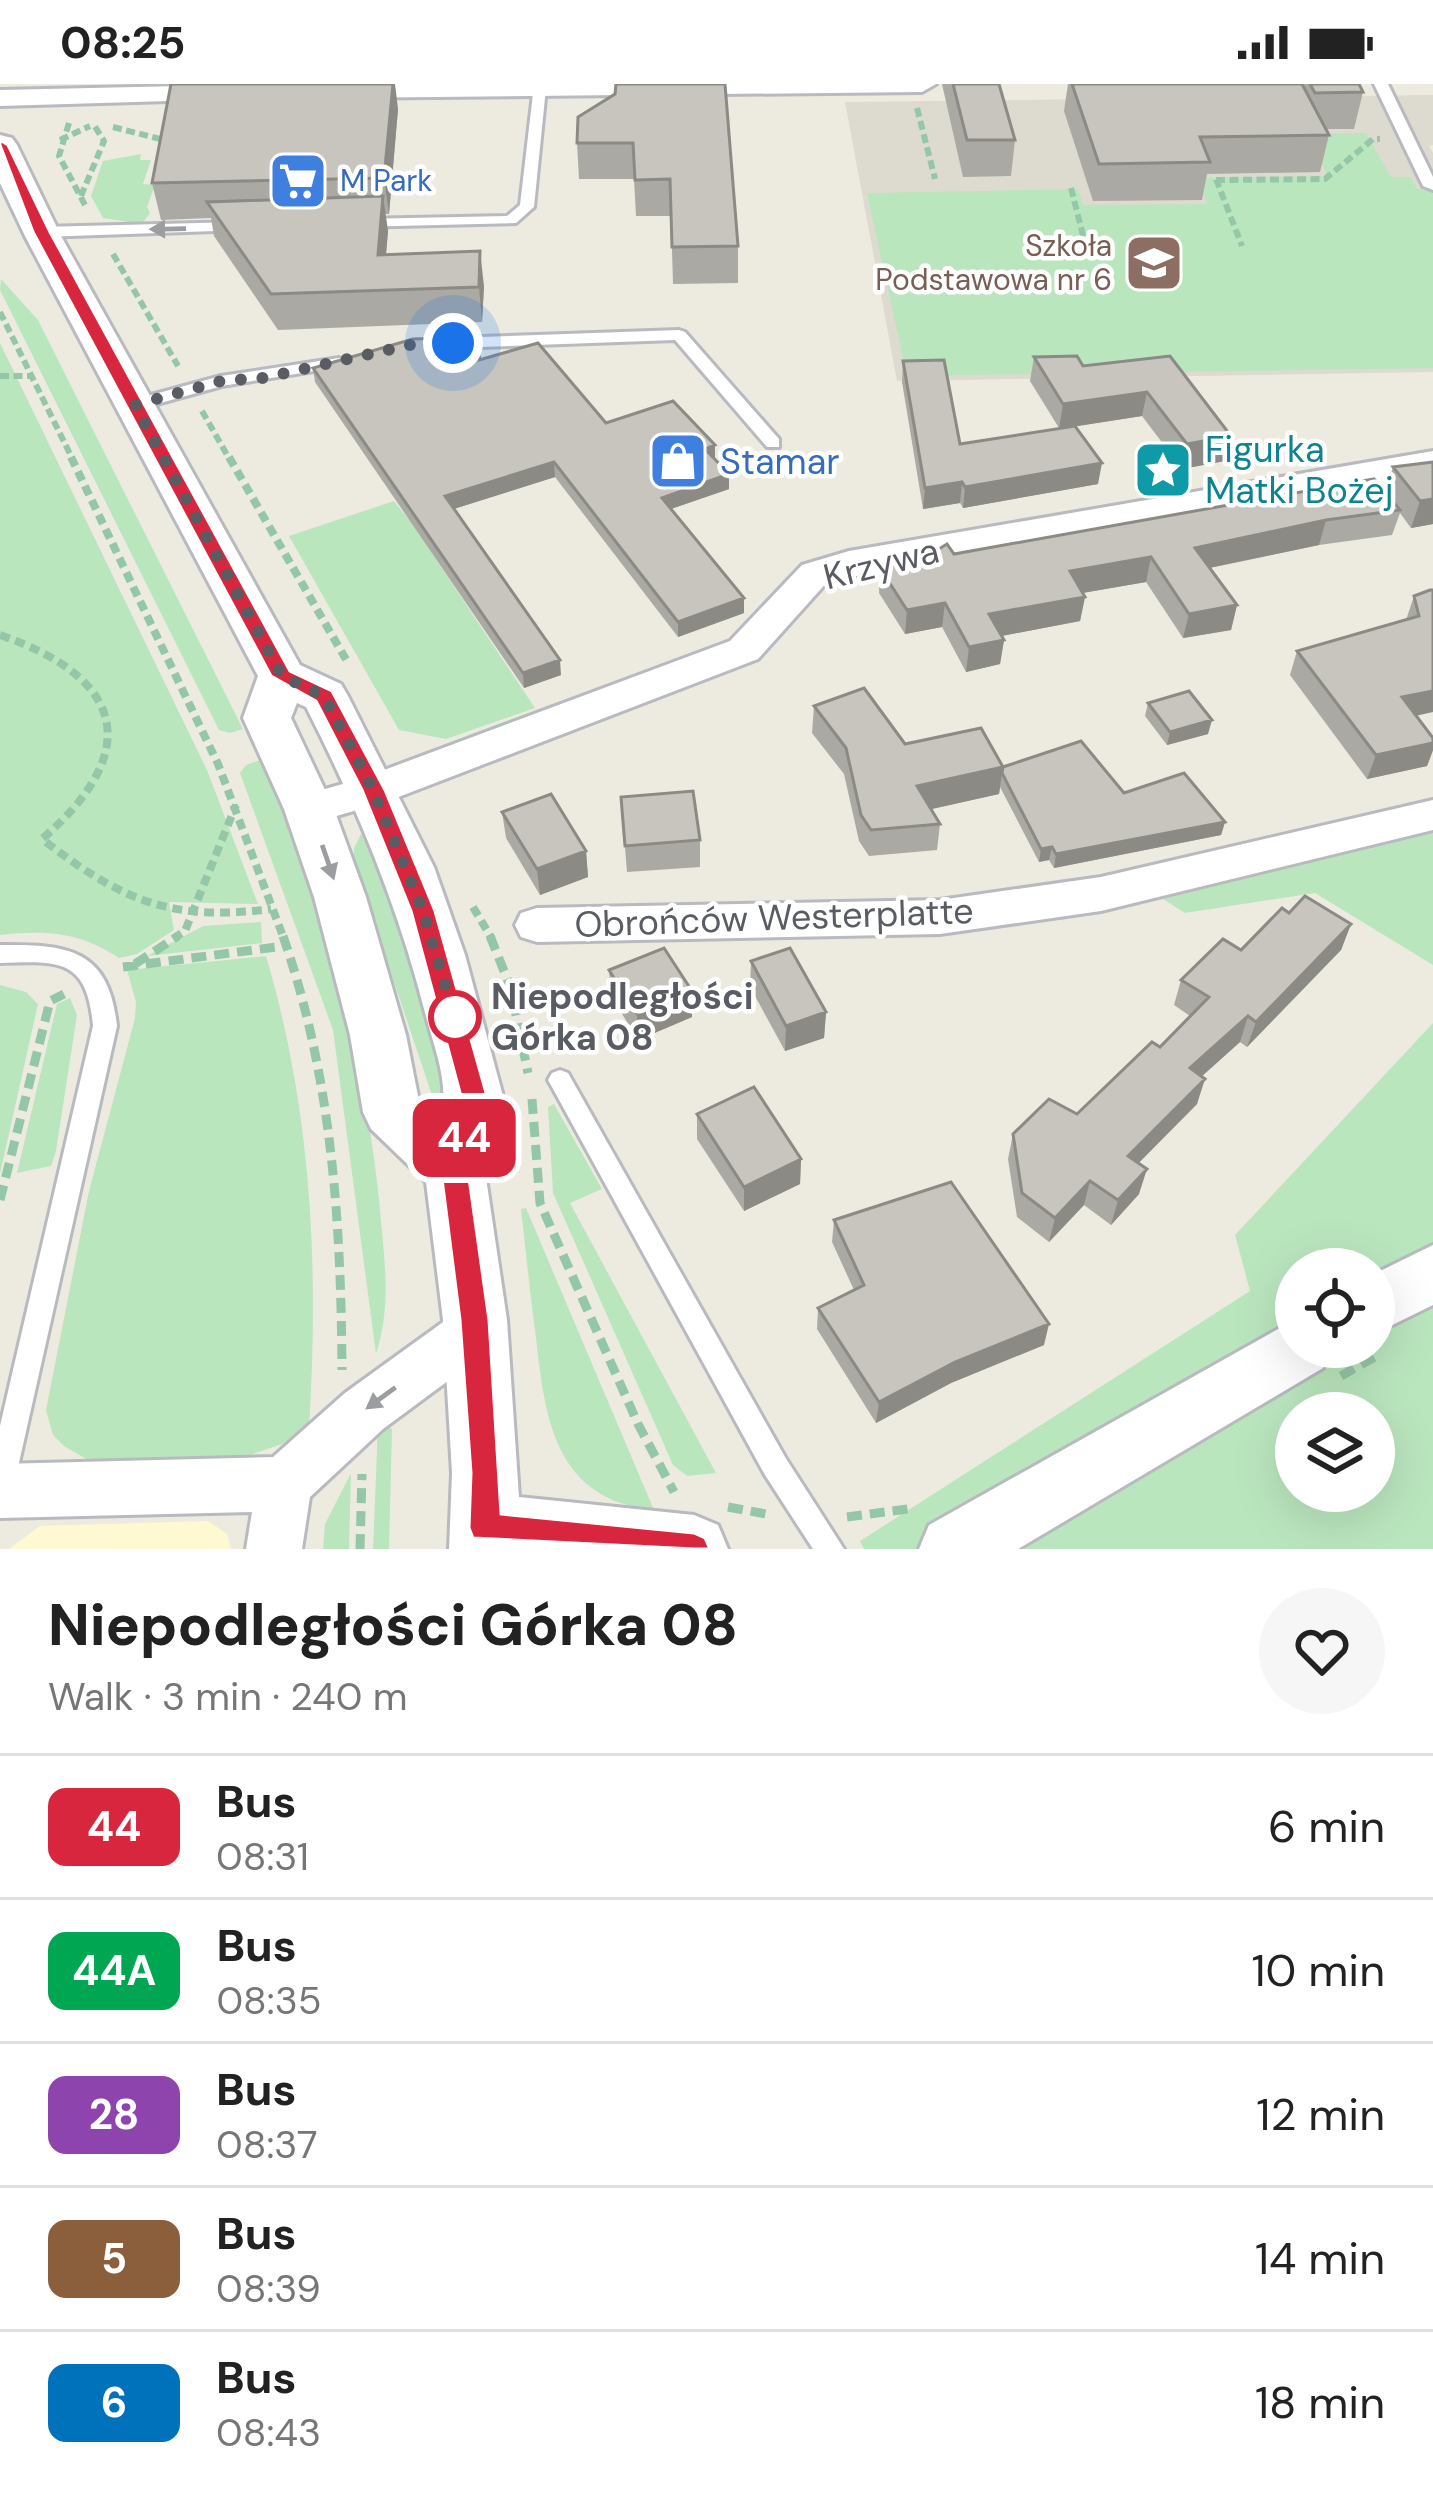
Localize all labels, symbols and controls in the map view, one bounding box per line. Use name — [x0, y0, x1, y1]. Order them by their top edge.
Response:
text: 08:25 — [60, 13, 186, 72]
supermarket icon: M Park — [267, 150, 329, 212]
place label: M Park — [340, 161, 432, 200]
one-way arrow — [148, 219, 186, 238]
place label: Szkoła Podstawowa nr 6 — [875, 226, 1112, 299]
school or university icon: Szkoła Podstawowa nr 6 — [1123, 232, 1185, 294]
your location — [423, 313, 483, 373]
place label: Figurka Matki Bożej — [1205, 426, 1394, 514]
shop icon: Stamar — [647, 430, 709, 492]
place label: Stamar — [720, 438, 840, 485]
place icon: Figurka Matki Bożej — [1132, 439, 1194, 501]
street label: Krzywa — [819, 526, 944, 600]
one-way arrow — [320, 844, 338, 880]
street label: Obrońców Westerplatte — [574, 887, 974, 948]
place label: Niepodległości Górka 08 — [491, 973, 754, 1061]
marker: Niepodległości Górka 08 — [430, 992, 480, 1042]
line badge: 44 — [410, 1099, 518, 1177]
text: 44 — [437, 1110, 491, 1165]
map controls — [1275, 1248, 1395, 1512]
button: locate — [1275, 1248, 1395, 1368]
one-way arrow — [365, 1386, 397, 1409]
button: layers — [1275, 1392, 1395, 1512]
text: Niepodległości Górka 08 — [48, 1588, 738, 1663]
button: heart — [1259, 1588, 1385, 1714]
text: Walk · 3 min · 240 m — [48, 1671, 408, 1722]
text: Bus — [216, 1772, 296, 1831]
text: 6 min — [1268, 1797, 1385, 1856]
text: 44 — [87, 1799, 141, 1854]
text: 08:31 — [216, 1831, 309, 1882]
text: Bus — [216, 1916, 297, 1975]
text: 10 min — [1251, 1941, 1385, 2000]
text: 44A — [72, 1943, 156, 1998]
text: 08:35 — [216, 1975, 322, 2026]
text: Bus — [216, 2060, 296, 2119]
text: 12 min — [1256, 2085, 1385, 2144]
text: 28 — [89, 2087, 139, 2142]
text: 08:37 — [216, 2119, 317, 2170]
text: Bus — [216, 2204, 296, 2263]
text: 14 min — [1255, 2229, 1385, 2288]
text: 5 — [101, 2231, 127, 2286]
text: 08:39 — [216, 2263, 321, 2314]
text: Bus — [216, 2348, 296, 2407]
text: 18 min — [1255, 2373, 1385, 2432]
text: 6 — [101, 2375, 127, 2430]
text: 08:43 — [216, 2407, 321, 2458]

